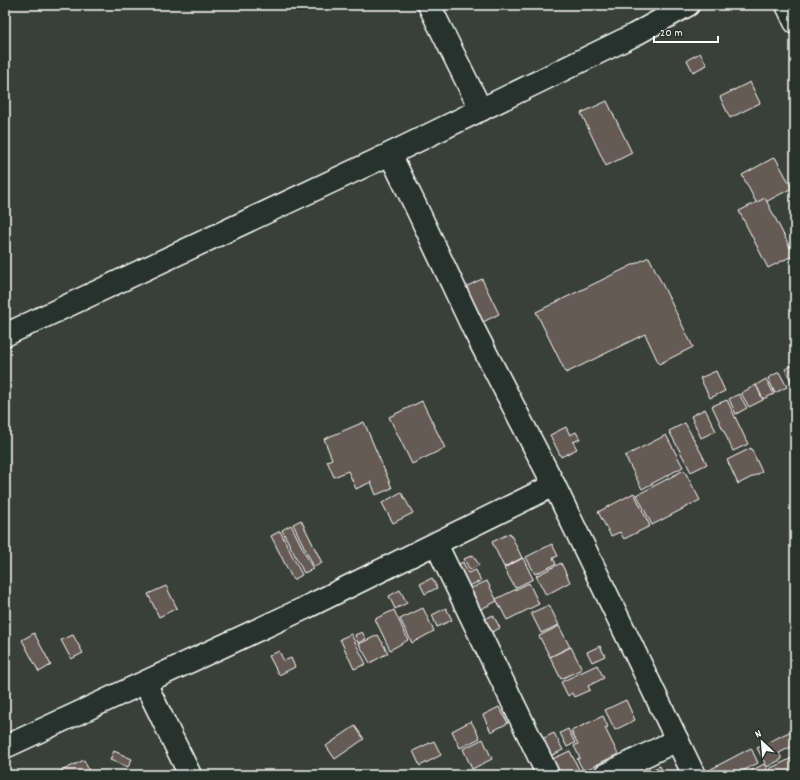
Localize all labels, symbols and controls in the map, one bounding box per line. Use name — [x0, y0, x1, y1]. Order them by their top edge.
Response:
scale bar — [654, 18, 718, 44]
text: 20 m — [660, 25, 683, 42]
north arrow — [742, 722, 782, 762]
text: N — [753, 726, 765, 743]

